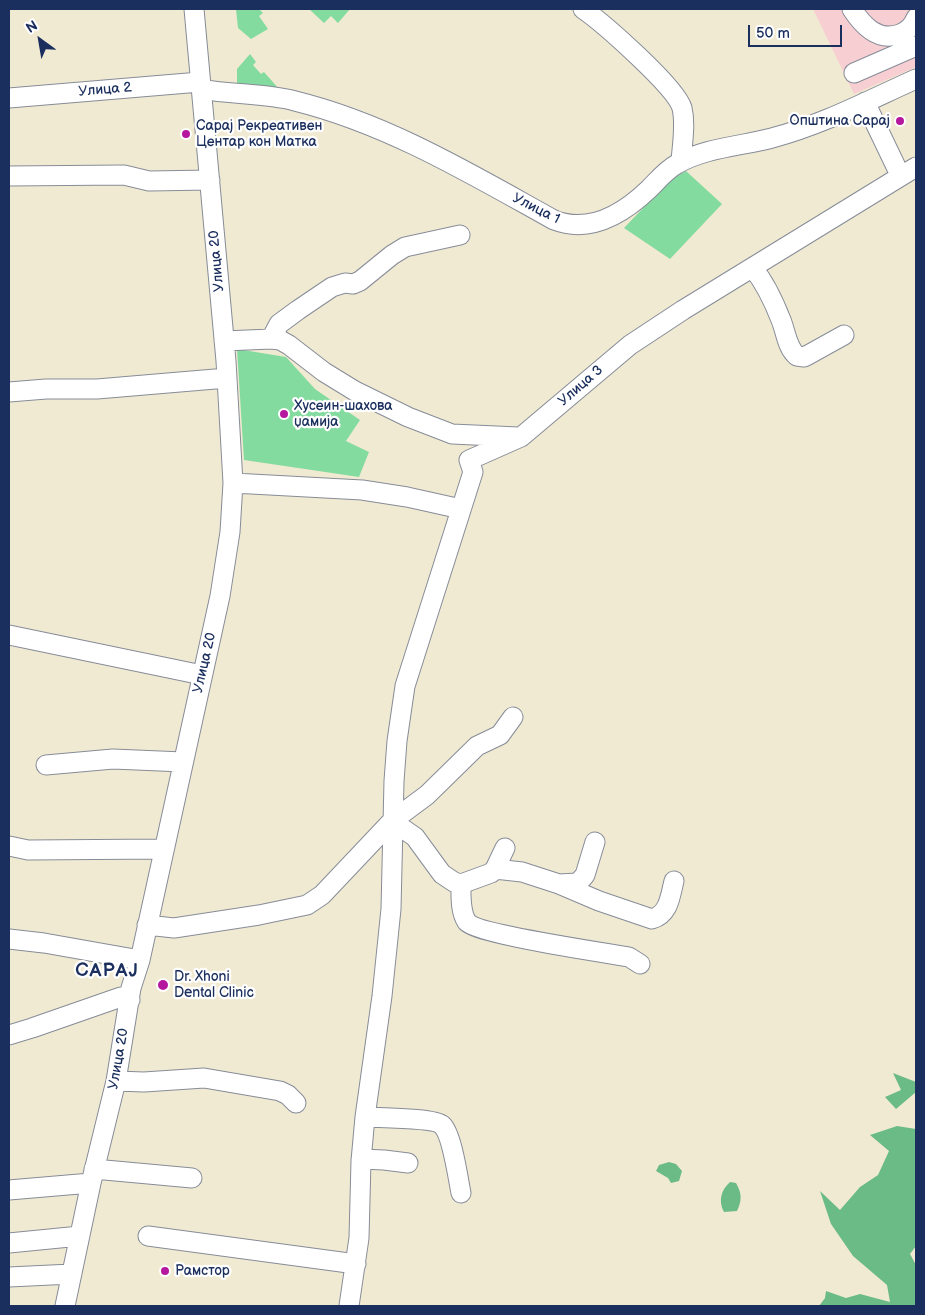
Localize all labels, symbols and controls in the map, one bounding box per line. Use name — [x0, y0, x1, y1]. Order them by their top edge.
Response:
north arrow — [15, 15, 65, 65]
scale bar — [750, 15, 844, 47]
text: N — [23, 17, 41, 37]
text: 50 m — [756, 24, 790, 43]
street label: Улица 2 — [78, 79, 132, 101]
place label: Општина Сарај — [790, 113, 890, 129]
marker: Општина Сарај — [894, 115, 906, 127]
place label: Сарај Рекреативен Центар кон Матка — [196, 118, 322, 150]
marker: Сарај Рекреативен Центар кон Матка — [180, 128, 192, 140]
street label: Улица 1 — [510, 190, 562, 228]
street label: Улица 20 — [206, 230, 228, 292]
street label: Улица 3 — [555, 362, 607, 410]
place label: Хусеин-шахова џамија — [294, 398, 393, 431]
marker: Хусеин-шахова џамија — [278, 408, 290, 420]
street label: Улица 20 — [190, 631, 220, 695]
district label: САРАЈ — [75, 960, 139, 982]
place label: Dr. Xhoni Dental Clinic — [174, 969, 254, 1002]
marker: Dr. Xhoni Dental Clinic — [156, 978, 170, 992]
street label: Улица 20 — [105, 1027, 133, 1091]
place label: Рамстор — [175, 1263, 230, 1279]
marker: Рамстор — [159, 1265, 171, 1277]

